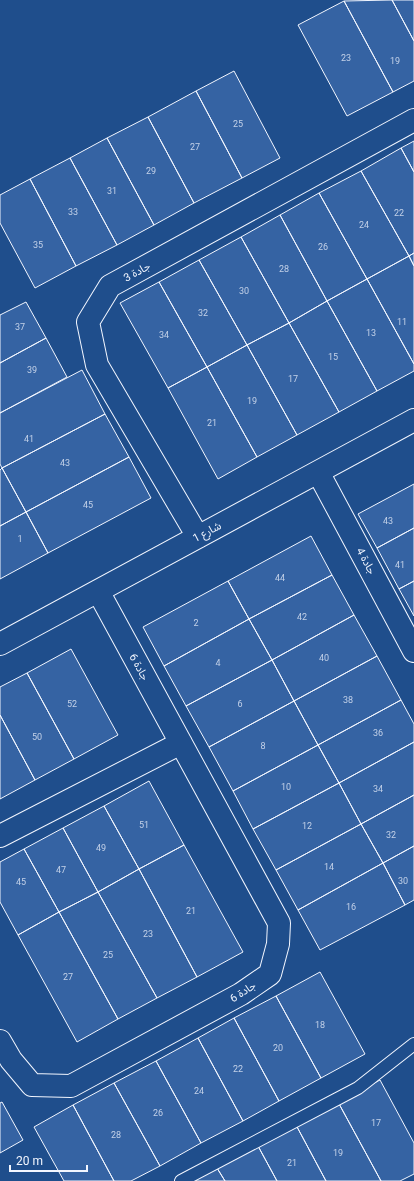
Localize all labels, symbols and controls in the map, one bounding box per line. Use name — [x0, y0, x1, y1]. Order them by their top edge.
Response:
house number: 23 — [341, 53, 351, 63]
house number: 19 — [390, 56, 400, 66]
house number: 25 — [233, 119, 243, 129]
house number: 27 — [190, 142, 200, 152]
house number: 29 — [146, 166, 156, 176]
house number: 31 — [107, 186, 117, 196]
house number: 33 — [68, 207, 78, 217]
house number: 22 — [394, 208, 404, 218]
house number: 24 — [359, 220, 369, 230]
house number: 35 — [33, 240, 43, 250]
house number: 26 — [318, 242, 328, 252]
street label: جادة 3 — [121, 259, 153, 285]
house number: 28 — [279, 264, 289, 274]
house number: 30 — [239, 286, 249, 296]
house number: 32 — [198, 308, 208, 318]
house number: 11 — [397, 317, 407, 327]
house number: 37 — [15, 322, 25, 332]
house number: 13 — [366, 328, 376, 338]
house number: 34 — [159, 330, 169, 340]
house number: 15 — [328, 352, 338, 362]
house number: 39 — [27, 365, 37, 375]
house number: 17 — [288, 374, 298, 384]
house number: 19 — [247, 396, 257, 406]
house number: 21 — [207, 418, 217, 428]
house number: 41 — [24, 434, 34, 444]
house number: 43 — [60, 458, 70, 468]
house number: 45 — [83, 500, 93, 510]
house number: 43 — [383, 516, 393, 526]
street label: شارع 1 — [191, 519, 224, 546]
house number: 1 — [17, 534, 23, 544]
street label: جادة 4 — [354, 545, 379, 577]
house number: 41 — [395, 560, 405, 570]
house number: 44 — [275, 573, 285, 583]
house number: 42 — [297, 612, 307, 622]
house number: 2 — [193, 618, 199, 628]
street label: جادة 6 — [126, 651, 152, 683]
house number: 40 — [319, 653, 329, 663]
house number: 4 — [215, 658, 221, 668]
house number: 38 — [343, 695, 353, 705]
house number: 52 — [67, 699, 77, 709]
house number: 6 — [237, 699, 243, 709]
house number: 36 — [373, 728, 383, 738]
house number: 50 — [32, 732, 42, 742]
house number: 8 — [260, 741, 266, 751]
house number: 10 — [281, 782, 291, 792]
house number: 34 — [373, 784, 383, 794]
house number: 51 — [139, 820, 149, 830]
house number: 12 — [302, 821, 312, 831]
house number: 32 — [386, 830, 396, 840]
house number: 49 — [96, 843, 106, 853]
house number: 14 — [324, 862, 334, 872]
house number: 47 — [56, 865, 66, 875]
house number: 30 — [398, 876, 408, 886]
house number: 45 — [16, 877, 26, 887]
house number: 16 — [346, 902, 356, 912]
house number: 21 — [186, 906, 196, 916]
house number: 23 — [143, 929, 153, 939]
house number: 25 — [103, 950, 113, 960]
house number: 27 — [63, 972, 73, 982]
street label: جادة 6 — [228, 979, 259, 1005]
house number: 18 — [315, 1020, 325, 1030]
house number: 20 — [273, 1043, 283, 1053]
house number: 22 — [233, 1064, 243, 1074]
house number: 24 — [194, 1086, 204, 1096]
house number: 26 — [153, 1108, 163, 1118]
house number: 17 — [371, 1118, 381, 1128]
house number: 28 — [111, 1130, 121, 1140]
scale bar — [10, 1147, 87, 1173]
house number: 19 — [333, 1148, 343, 1158]
text: 20 m — [16, 1154, 43, 1168]
house number: 21 — [287, 1158, 297, 1168]

